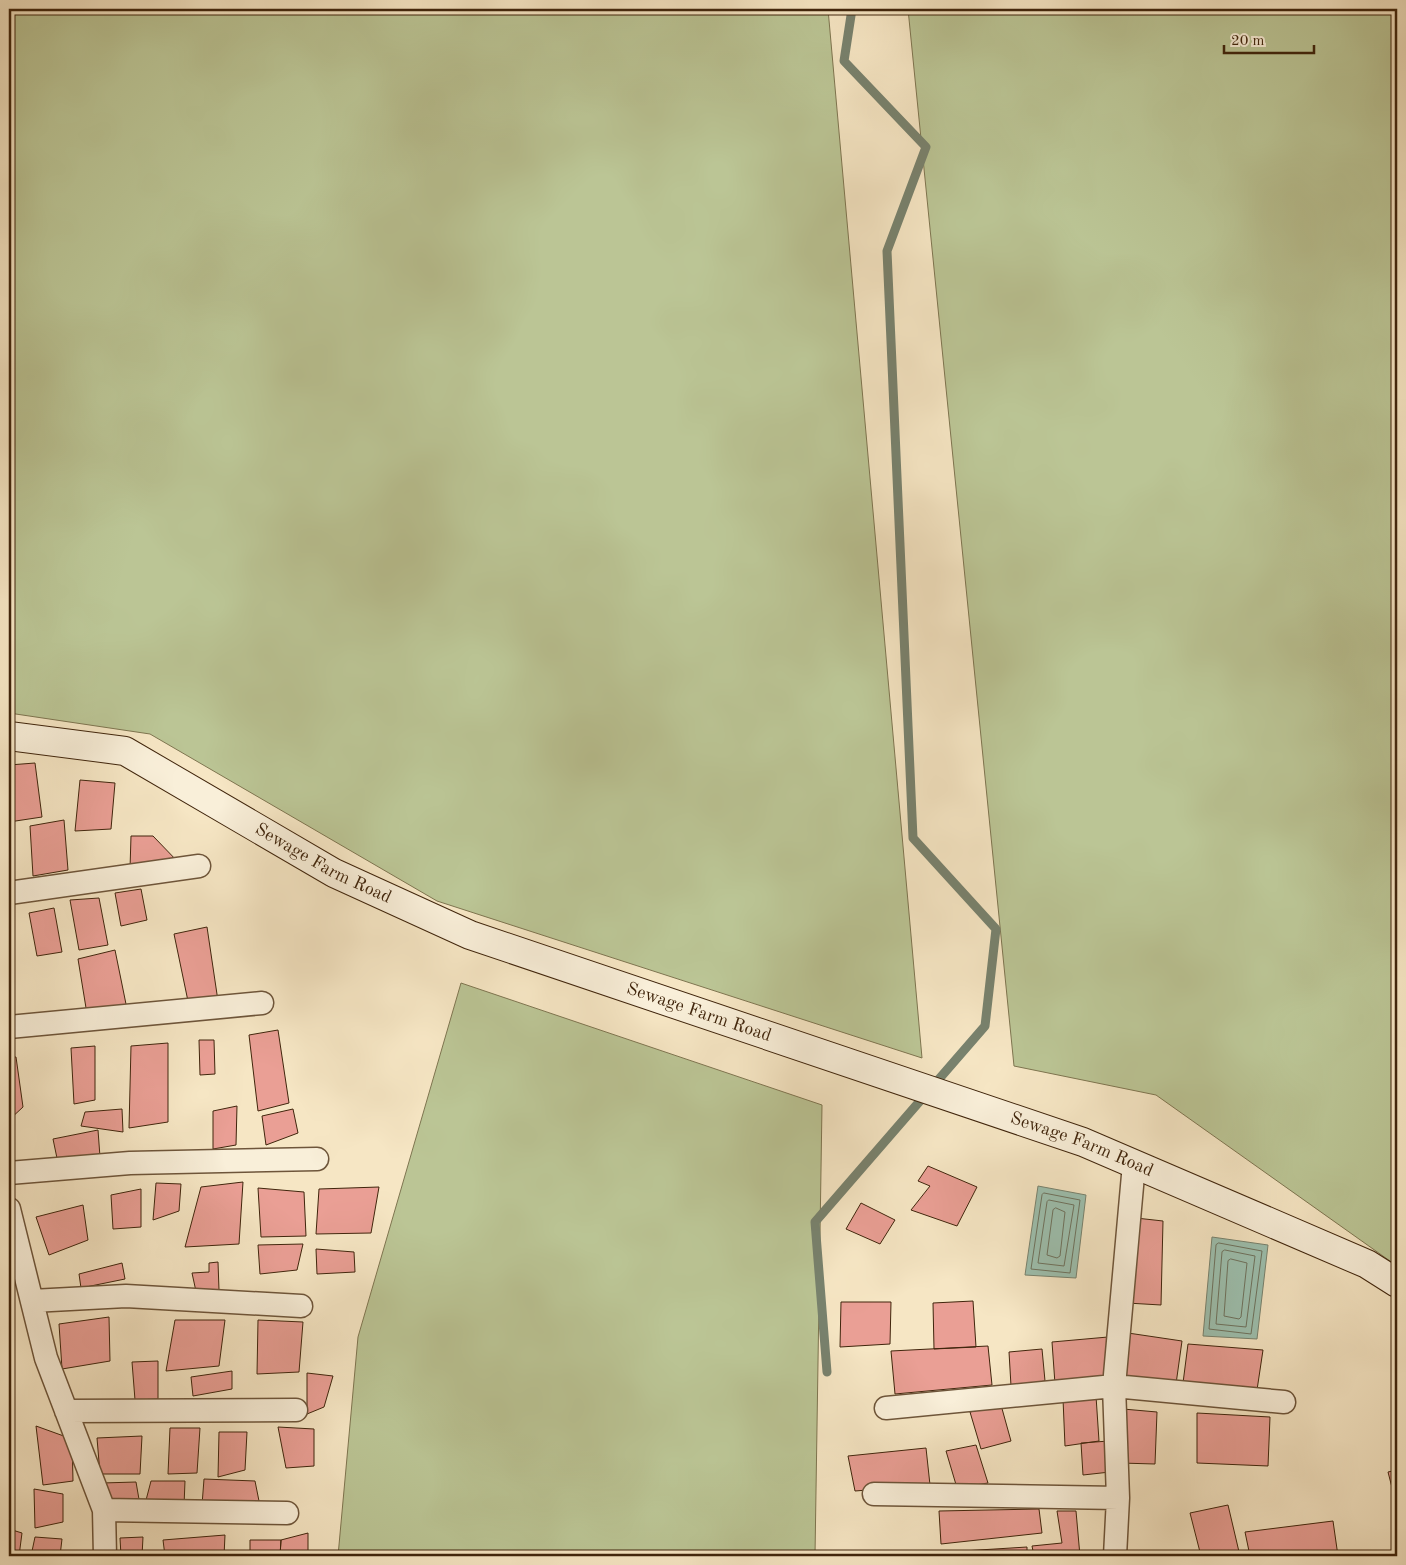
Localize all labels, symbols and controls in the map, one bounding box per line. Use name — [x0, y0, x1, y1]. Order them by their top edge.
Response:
scale bar — [1224, 22, 1314, 54]
text: 20 m — [1231, 34, 1265, 49]
street label: Sewage Farm Road — [252, 820, 394, 907]
street label: Sewage Farm Road — [624, 980, 774, 1045]
street label: Sewage Farm Road — [1008, 1109, 1156, 1180]

